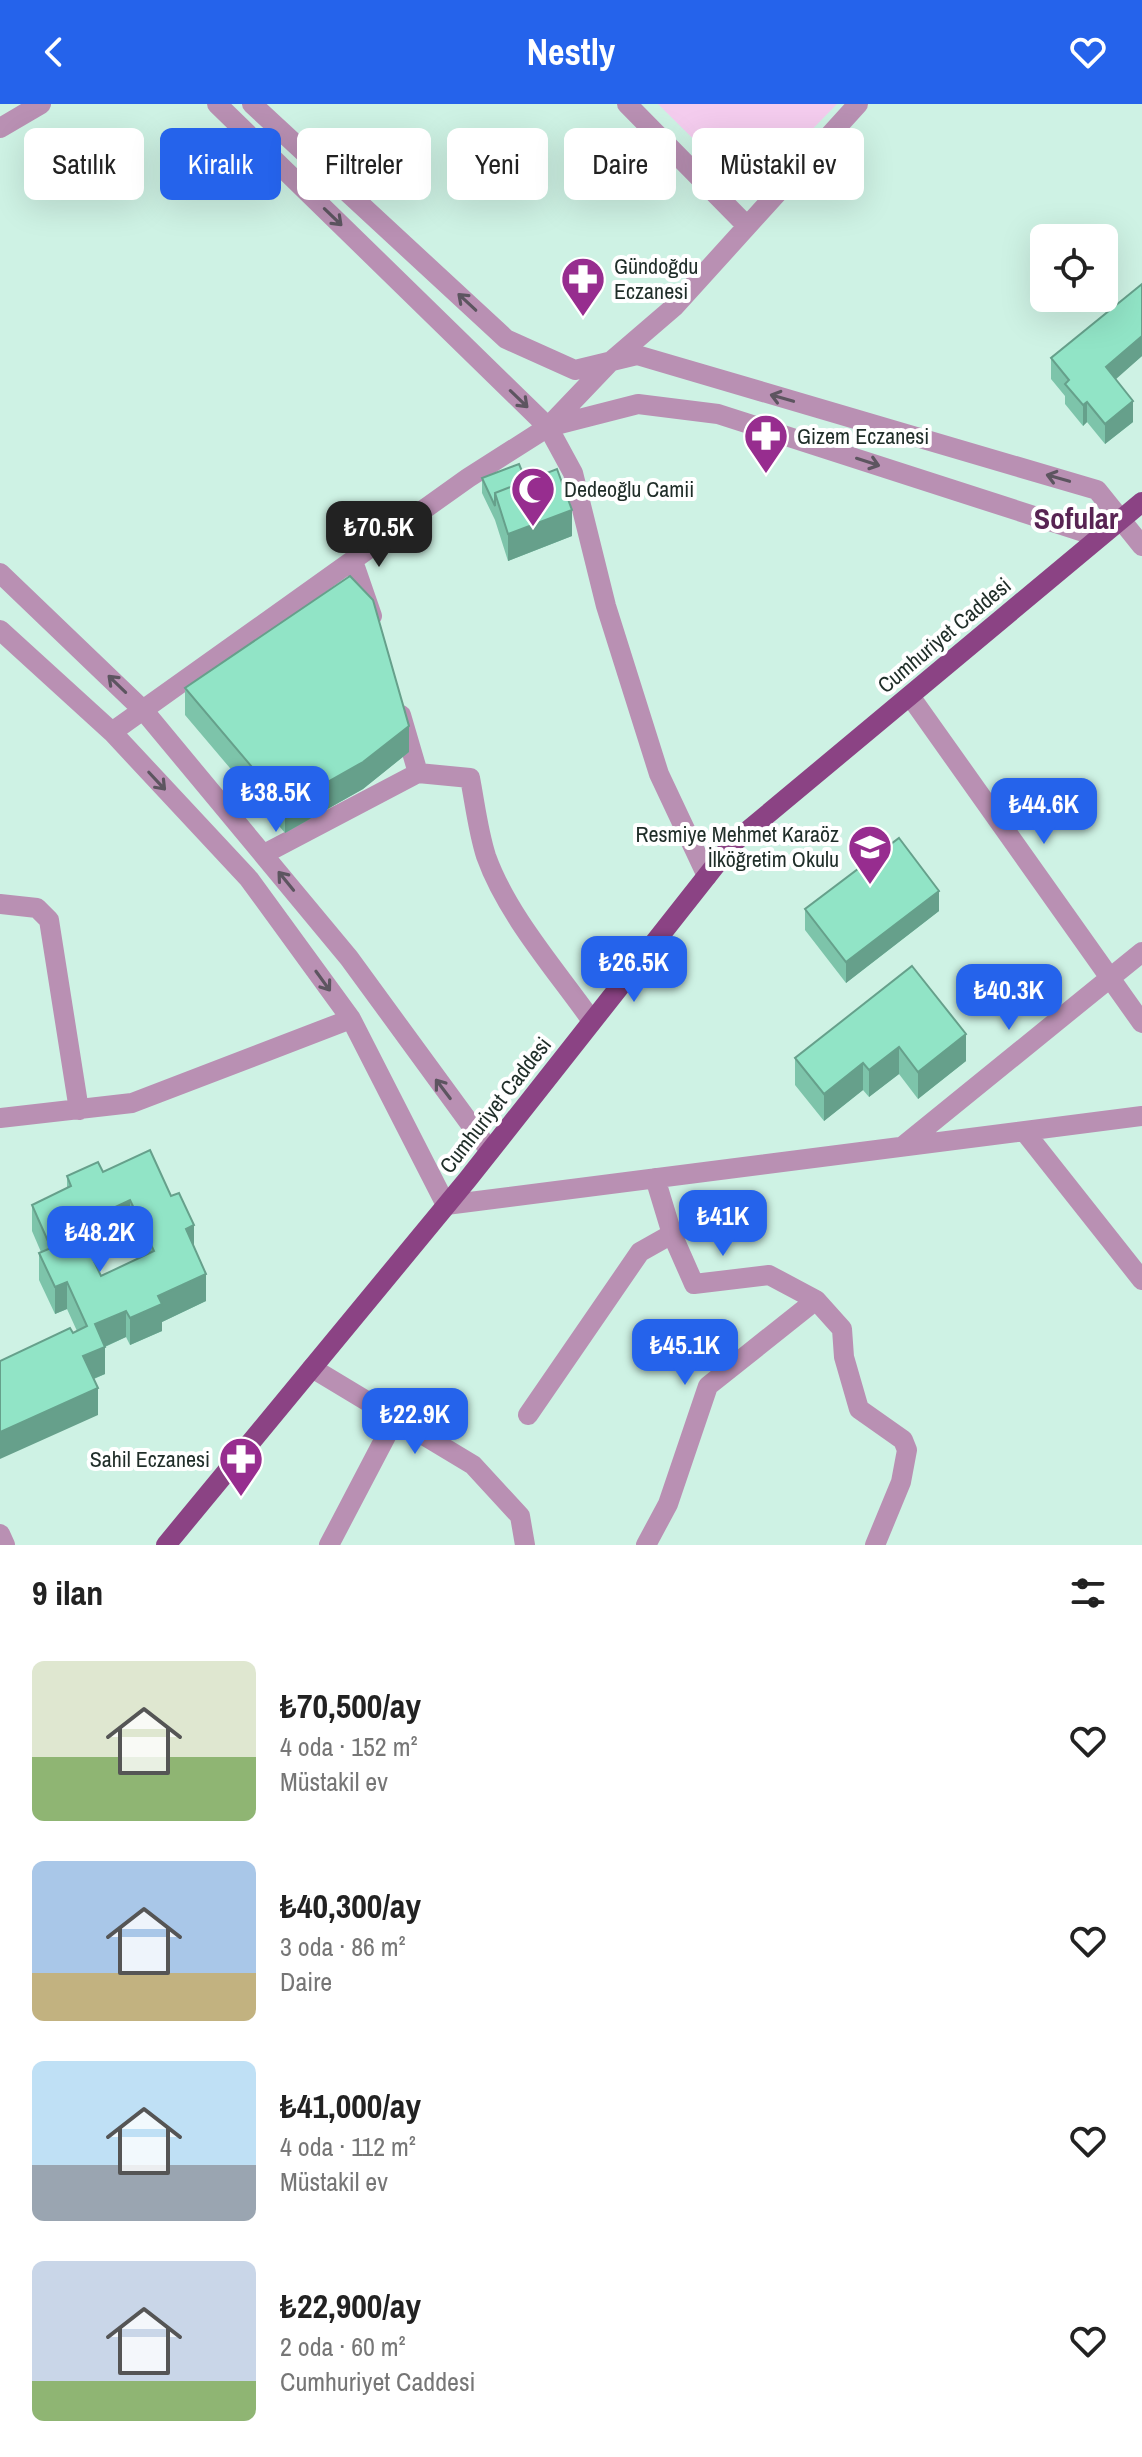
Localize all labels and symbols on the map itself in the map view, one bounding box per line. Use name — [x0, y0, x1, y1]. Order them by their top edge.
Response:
one-way arrow — [323, 207, 342, 226]
place label: Gündoğdu Eczanesi — [614, 251, 698, 306]
pharmacy icon: Gündoğdu Eczanesi — [559, 255, 607, 318]
one-way arrow — [457, 294, 477, 312]
one-way arrow — [509, 389, 528, 408]
one-way arrow — [769, 390, 795, 405]
pharmacy icon: Gizem Eczanesi — [742, 412, 790, 475]
place label: Gizem Eczanesi — [797, 421, 929, 451]
one-way arrow — [854, 455, 880, 470]
mosque icon: Dedeoğlu Camii — [509, 465, 557, 528]
one-way arrow — [1046, 470, 1071, 485]
place label: Dedeoğlu Camii — [564, 474, 694, 504]
district label: Sofular — [1034, 498, 1119, 538]
pin: ₺70.5K — [314, 501, 444, 569]
street label: Cumhuriyet Caddesi — [871, 570, 1017, 700]
one-way arrow — [107, 675, 127, 694]
pin: ₺38.5K — [211, 766, 341, 834]
one-way arrow — [148, 771, 167, 791]
pin: ₺44.6K — [979, 778, 1109, 846]
place label: Resmiye Mehmet Karaöz İlköğretim Okulu — [635, 819, 839, 874]
school or university icon: Resmiye Mehmet Karaöz İlköğretim Okulu — [846, 823, 894, 886]
one-way arrow — [278, 871, 295, 892]
pin: ₺26.5K — [569, 936, 699, 1004]
pin: ₺40.3K — [944, 964, 1074, 1032]
one-way arrow — [315, 969, 331, 991]
street label: Cumhuriyet Caddesi — [432, 1031, 558, 1179]
one-way arrow — [434, 1078, 451, 1100]
pin: ₺41K — [676, 1190, 770, 1258]
pin: ₺48.2K — [35, 1206, 165, 1274]
pin: ₺45.1K — [620, 1319, 750, 1387]
pin: ₺22.9K — [350, 1388, 480, 1456]
pharmacy icon: Sahil Eczanesi — [217, 1435, 265, 1498]
place label: Sahil Eczanesi — [90, 1444, 210, 1474]

